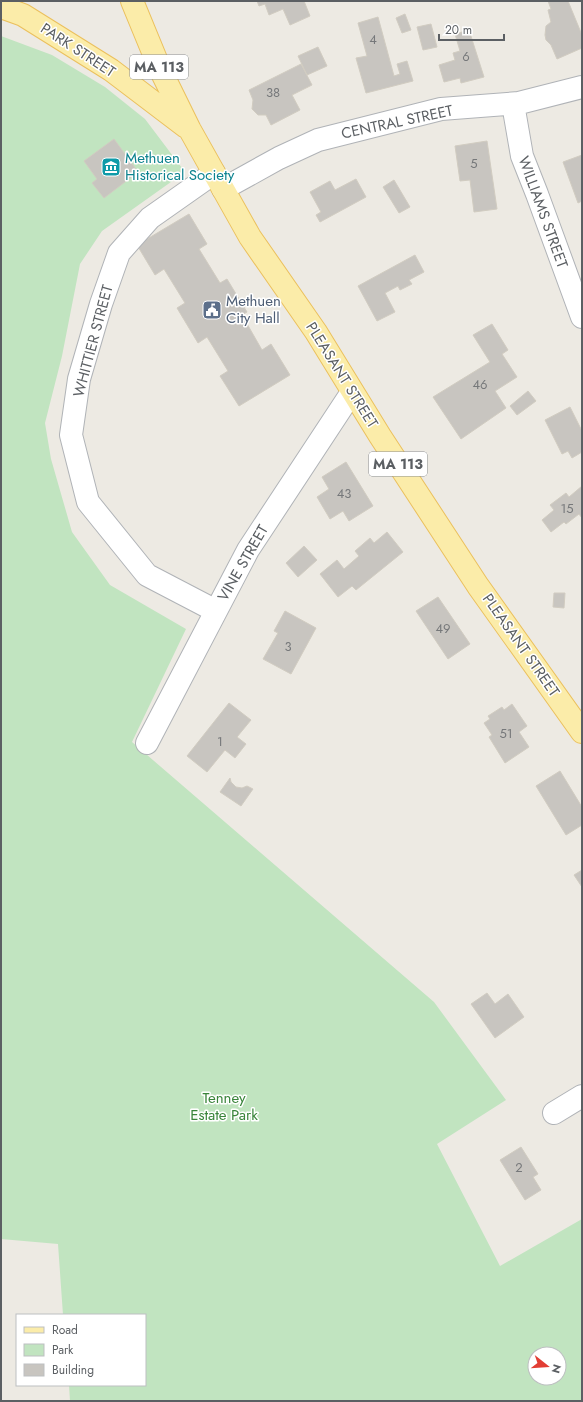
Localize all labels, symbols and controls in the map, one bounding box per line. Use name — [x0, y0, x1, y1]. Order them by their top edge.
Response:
scale bar — [439, 16, 504, 42]
street label: PARK STREET — [36, 17, 120, 83]
text: 20 m — [445, 21, 472, 39]
house number: 4 — [369, 30, 377, 49]
house number: 6 — [462, 47, 470, 66]
road number: MA 113 — [130, 55, 188, 79]
house number: 38 — [266, 83, 280, 102]
street label: CENTRAL STREET — [339, 99, 455, 145]
place label: Methuen Historical Society — [125, 147, 235, 186]
street label: WILLIAMS STREET — [513, 153, 573, 271]
house number: 5 — [470, 154, 478, 173]
museum icon: Methuen Historical Society — [100, 156, 122, 178]
street label: WHITTIER STREET — [67, 282, 119, 400]
place label: Methuen City Hall — [226, 290, 281, 329]
public building icon: Methuen City Hall — [201, 299, 223, 321]
street label: PLEASANT STREET — [300, 318, 384, 432]
house number: 46 — [472, 375, 488, 394]
road number: MA 113 — [369, 452, 427, 476]
house number: 43 — [337, 484, 351, 503]
house number: 15 — [560, 499, 574, 518]
street label: VINE STREET — [212, 521, 274, 605]
street label: PLEASANT STREET — [477, 589, 565, 701]
house number: 49 — [435, 619, 451, 638]
house number: 3 — [284, 637, 292, 656]
house number: 51 — [499, 724, 513, 743]
house number: 1 — [217, 732, 223, 751]
park label: Tenney Estate Park — [190, 1087, 258, 1126]
house number: 2 — [515, 1158, 523, 1177]
legend — [16, 1314, 146, 1386]
text: Road — [52, 1321, 78, 1339]
text: Park — [52, 1341, 74, 1359]
north arrow — [527, 1346, 567, 1386]
text: Building — [52, 1361, 94, 1379]
text: N — [548, 1362, 565, 1375]

